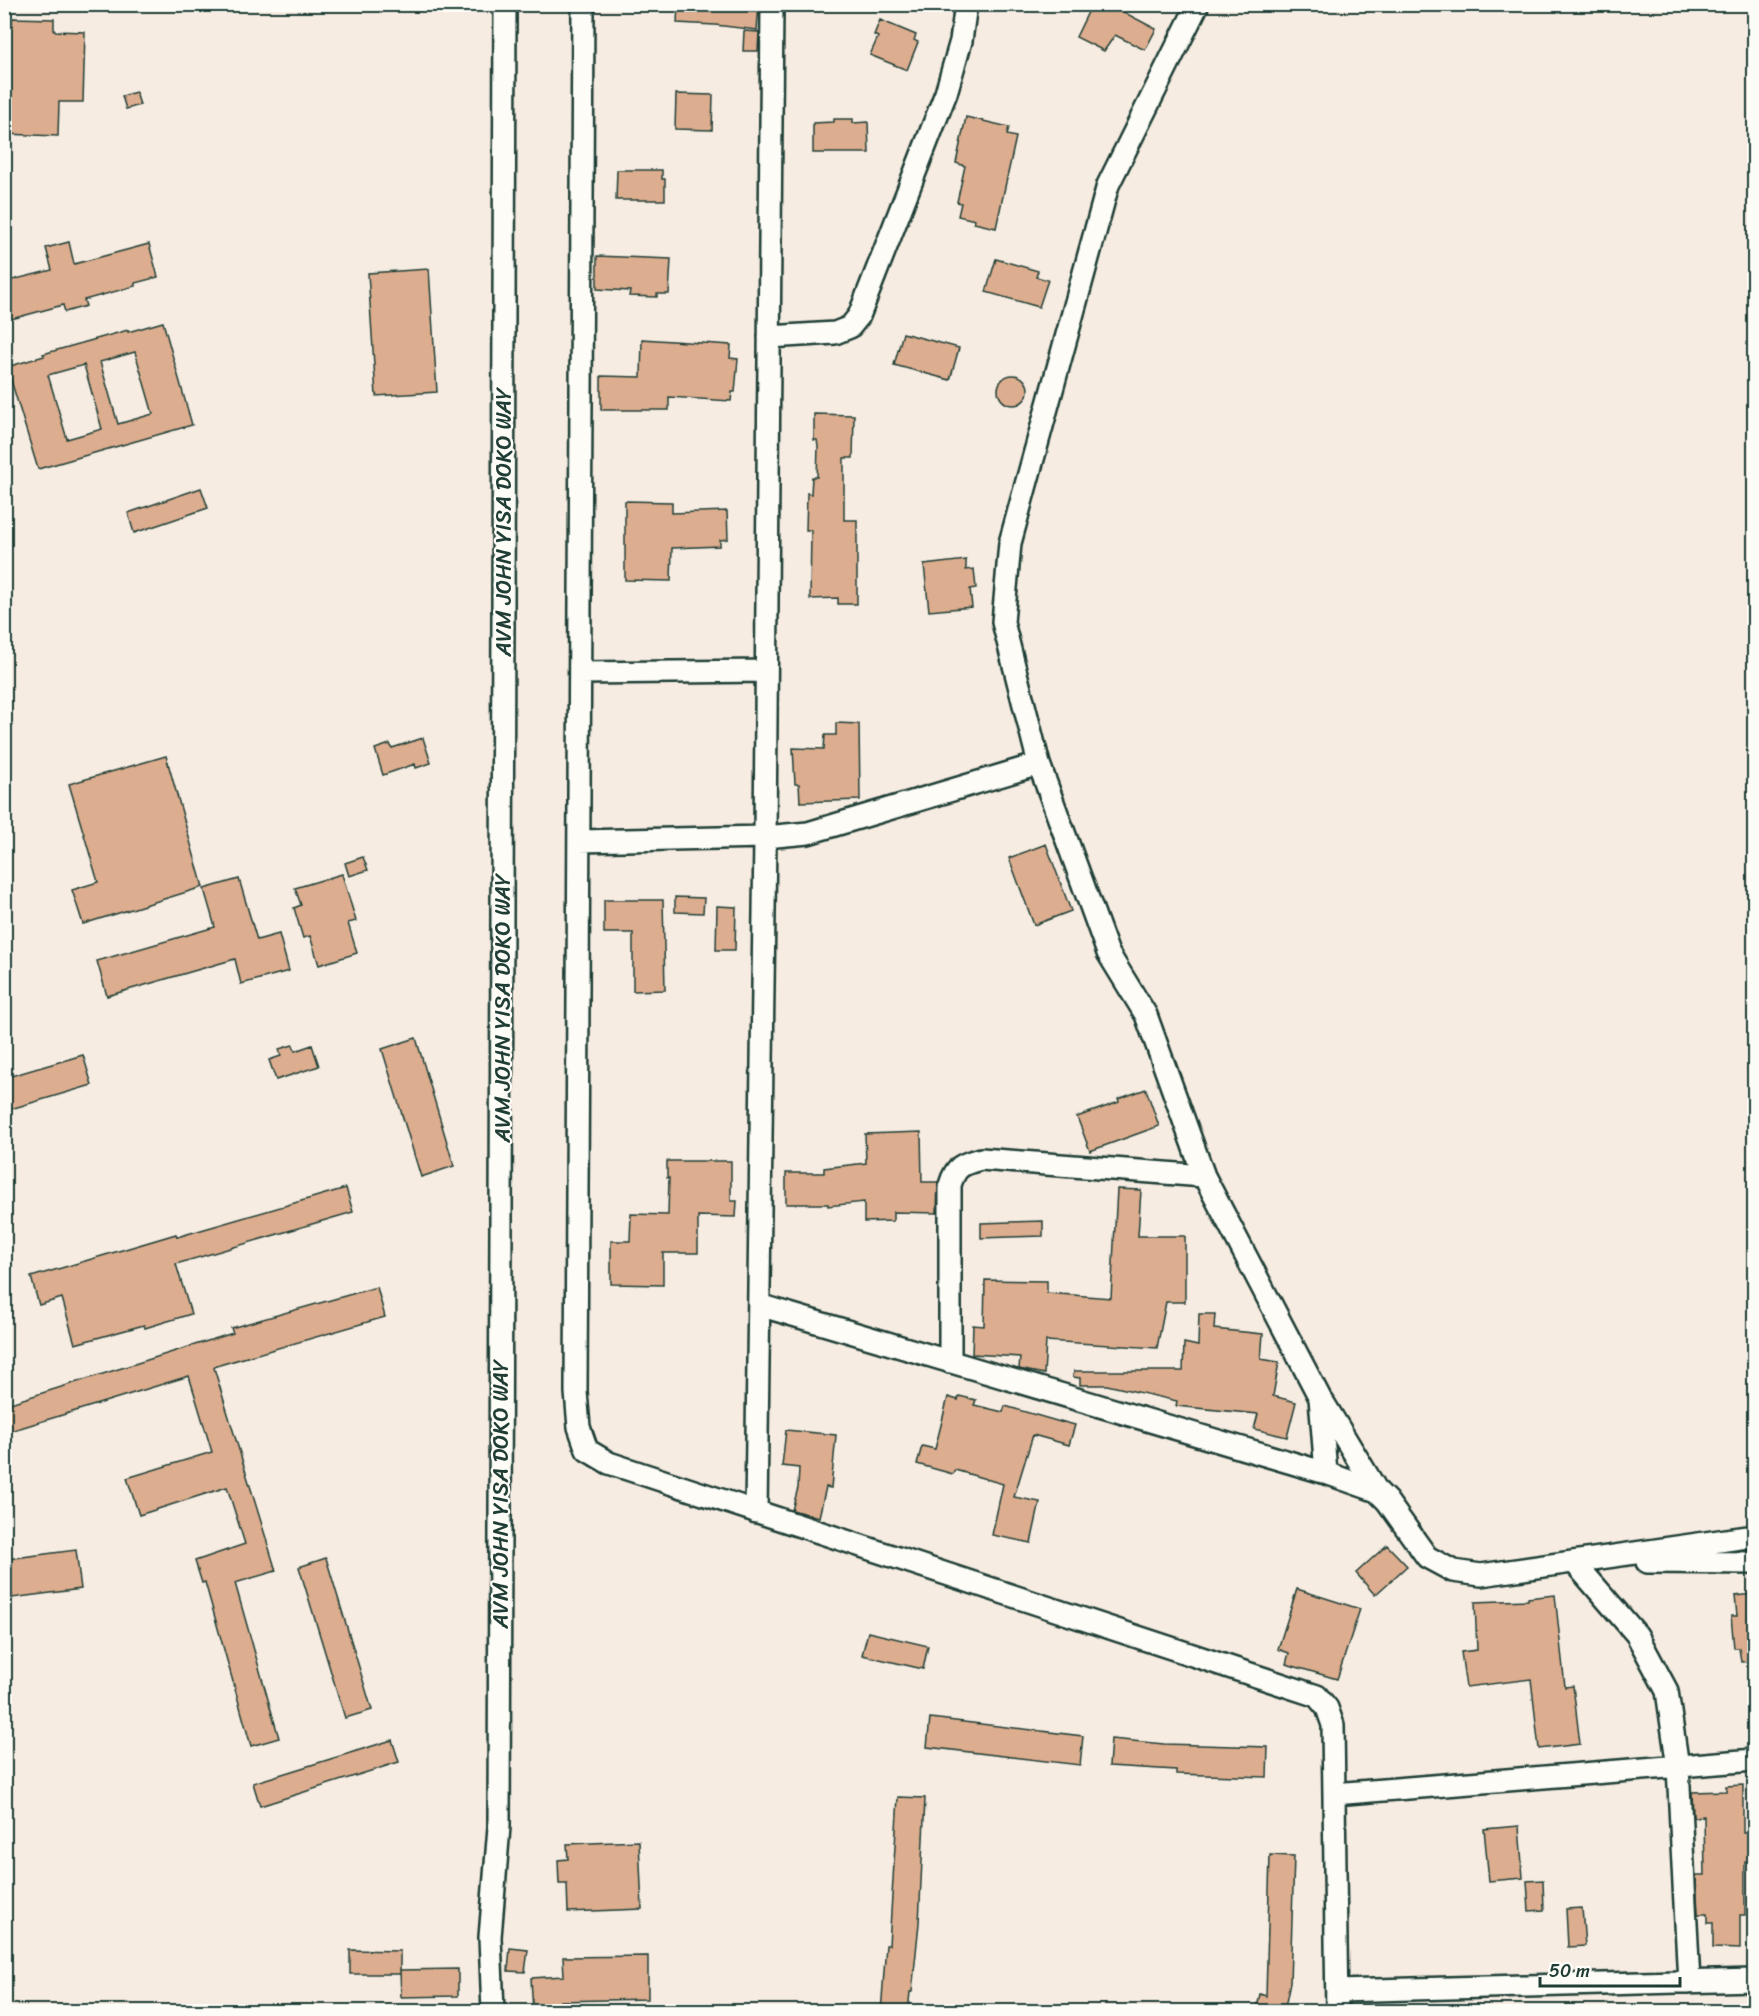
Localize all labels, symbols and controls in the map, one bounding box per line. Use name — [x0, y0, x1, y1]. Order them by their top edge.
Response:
street label: AVM JOHN YISA DOKO WAY — [484, 387, 523, 657]
street label: AVM JOHN YISA DOKO WAY — [483, 873, 522, 1143]
street label: AVM JOHN YISA DOKO WAY — [481, 1359, 520, 1629]
scale bar — [1540, 1950, 1680, 1988]
text: 50 m — [1549, 1955, 1590, 1987]

